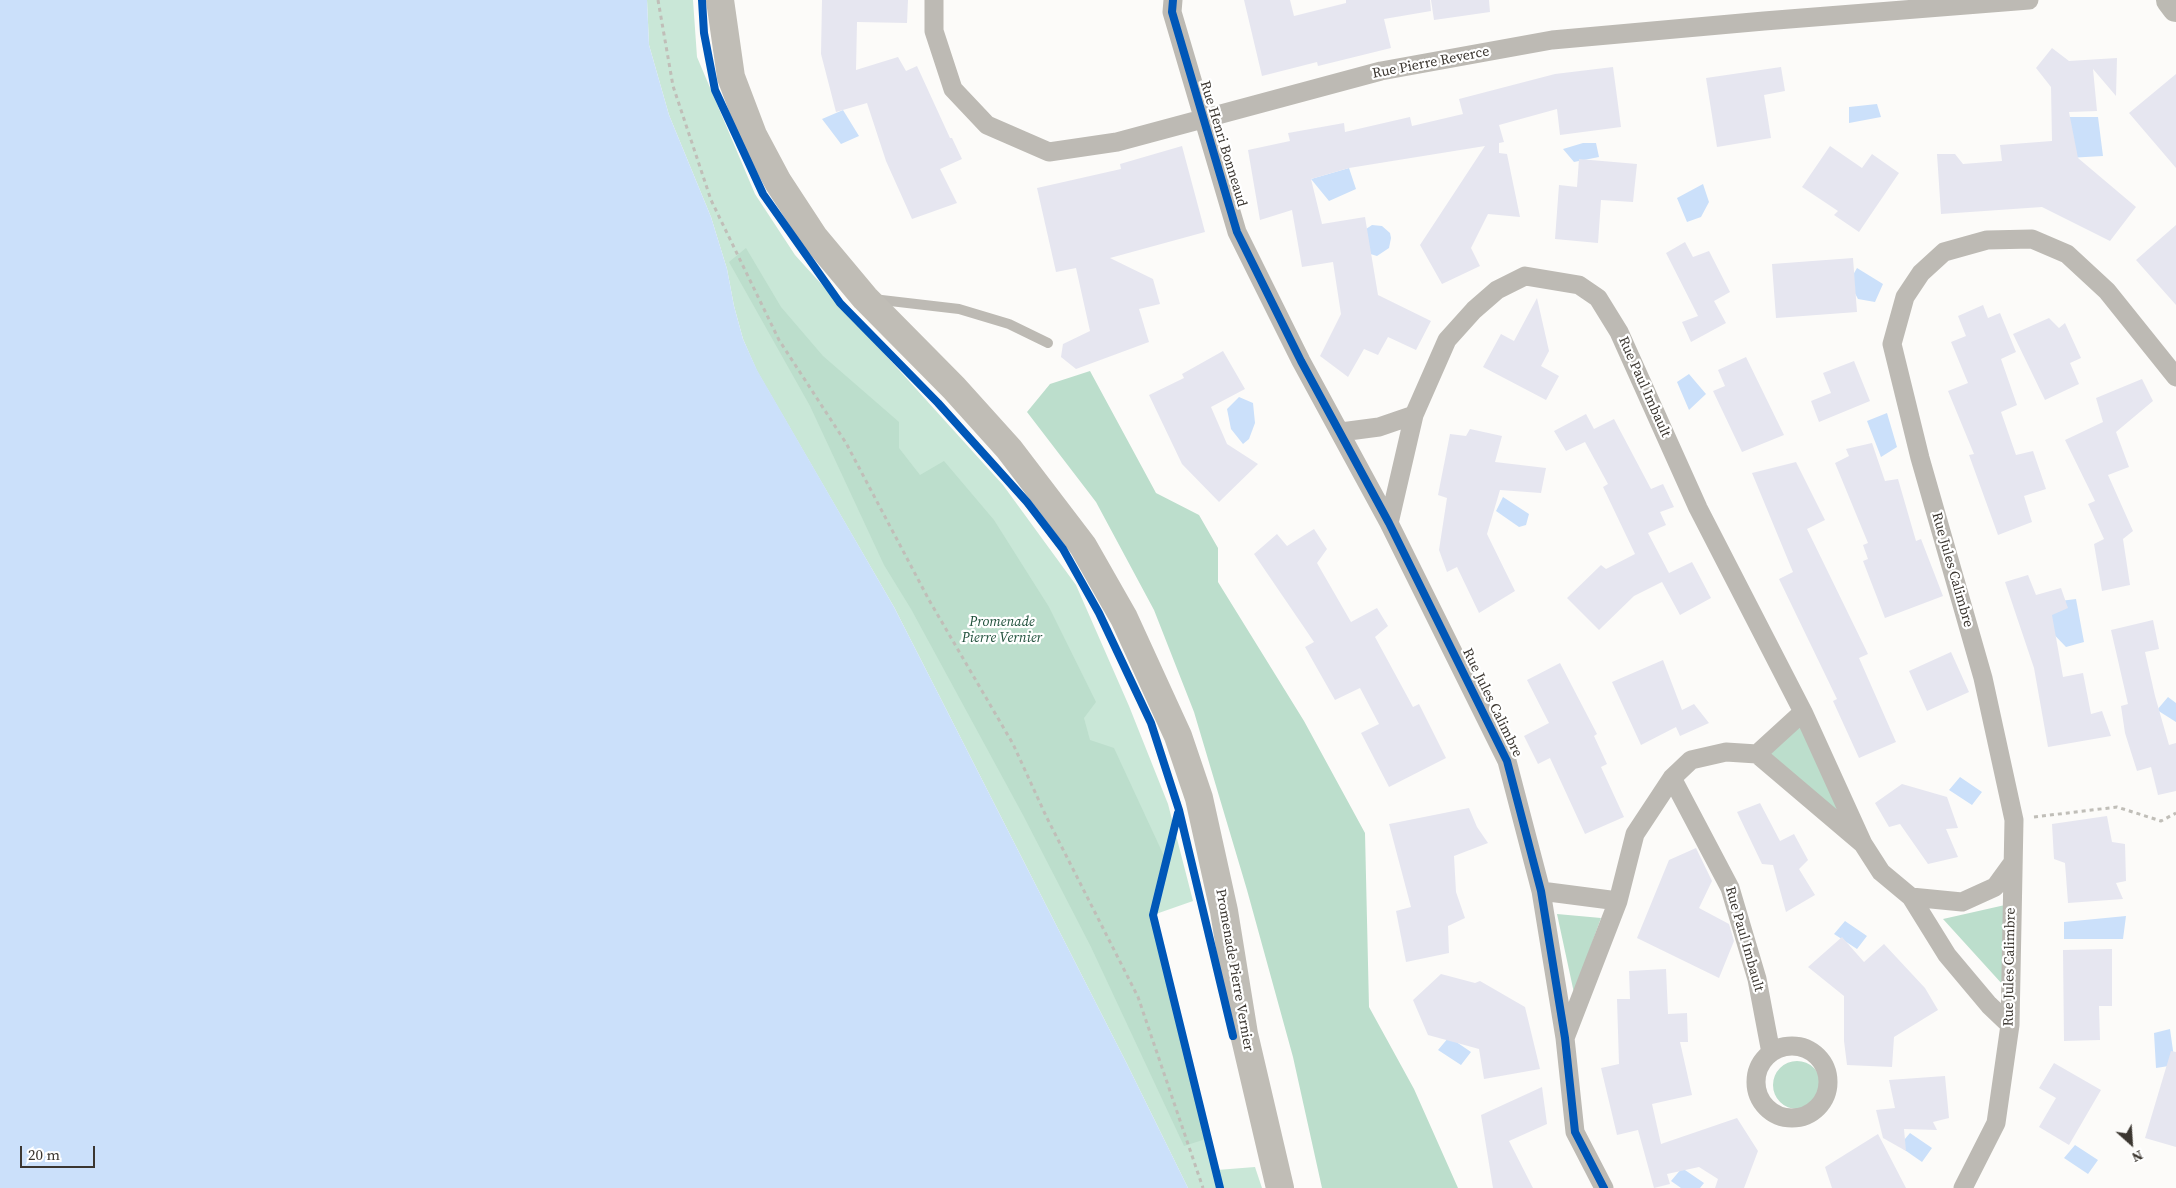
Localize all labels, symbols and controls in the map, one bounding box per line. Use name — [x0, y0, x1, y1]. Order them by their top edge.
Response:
street label: Rue Pierre Reverce — [1371, 43, 1491, 83]
street label: Rue Henri Bonneaud — [1196, 79, 1250, 209]
street label: Rue Paul Imbault — [1614, 334, 1674, 440]
street label: Rue Jules Calimbre — [1928, 511, 1976, 629]
park label: Promenade Pierre Vernier — [962, 614, 1042, 646]
street label: Rue Jules Calimbre — [1458, 646, 1526, 760]
street label: Rue Paul Imbault — [1721, 885, 1767, 993]
street label: Promenade Pierre Vernier — [1211, 888, 1257, 1052]
street label: Rue Jules Calimbre — [2001, 907, 2019, 1027]
north arrow — [2106, 1118, 2156, 1168]
scale bar — [22, 1136, 98, 1168]
text: 20 m — [28, 1144, 60, 1165]
text: N — [2129, 1145, 2147, 1168]

